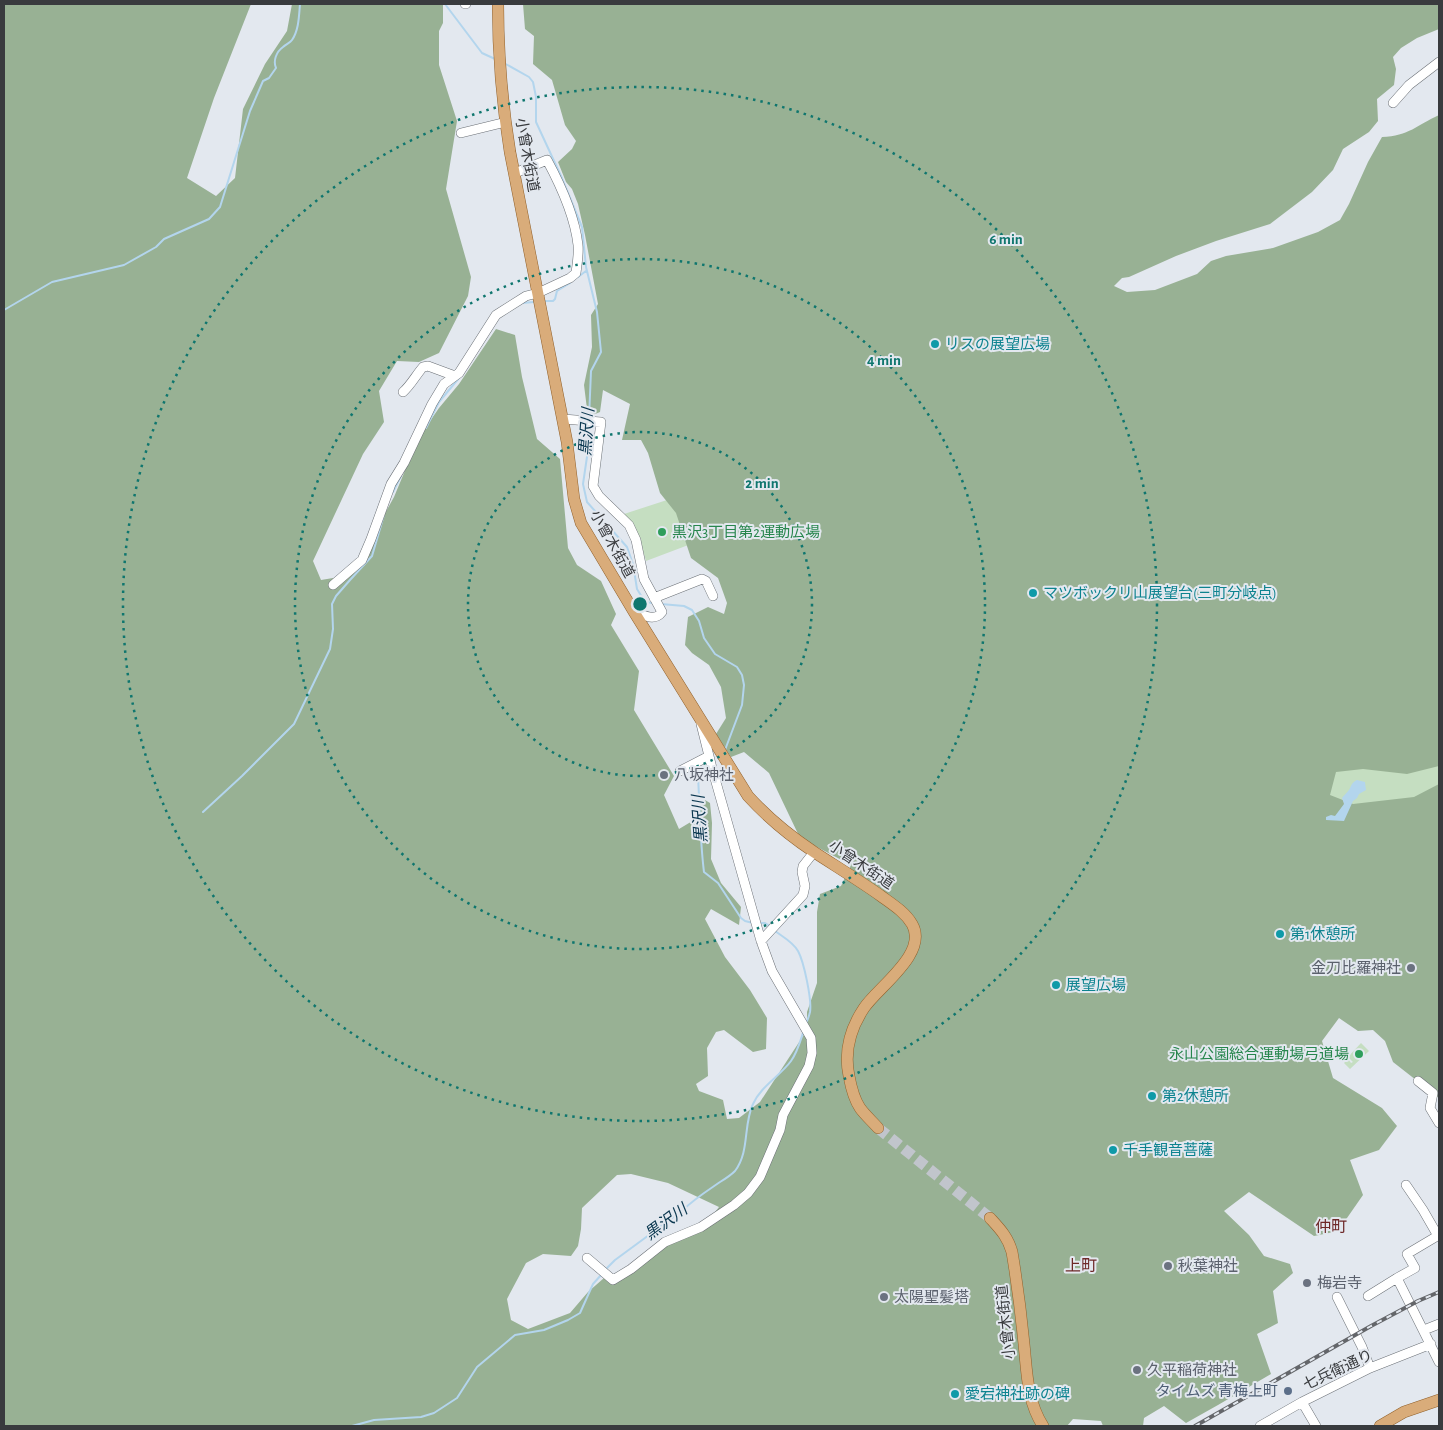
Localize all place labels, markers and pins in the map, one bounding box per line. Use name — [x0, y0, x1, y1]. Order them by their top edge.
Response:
place label: リスの展望広場 — [945, 336, 1050, 352]
marker: リスの展望広場 — [929, 338, 941, 350]
place label: 黒沢3丁目第2運動広場 — [672, 524, 820, 540]
marker: 黒沢3丁目第2運動広場 — [656, 526, 668, 538]
place label: マツボックリ山展望台(三町分岐点) — [1043, 585, 1277, 601]
marker: マツボックリ山展望台(三町分岐点) — [1027, 587, 1039, 599]
centre of rings — [631, 595, 649, 613]
place label: 八坂神社 — [674, 767, 734, 783]
marker: 八坂神社 — [658, 769, 670, 781]
place label: 第1休憩所 — [1290, 925, 1355, 942]
marker: 第1休憩所 — [1274, 928, 1286, 940]
place label: 金刀比羅神社 — [1311, 960, 1401, 976]
marker: 金刀比羅神社 — [1405, 962, 1417, 974]
place label: 展望広場 — [1066, 977, 1126, 993]
marker: 展望広場 — [1050, 979, 1062, 991]
place label: 永山公園総合運動場弓道場 — [1169, 1046, 1349, 1062]
marker: 永山公園総合運動場弓道場 — [1353, 1048, 1365, 1060]
place label: 第2休憩所 — [1162, 1087, 1229, 1104]
marker: 第2休憩所 — [1146, 1090, 1158, 1102]
place label: 千手観音菩薩 — [1123, 1142, 1213, 1158]
marker: 千手観音菩薩 — [1107, 1144, 1119, 1156]
place label: 秋葉神社 — [1178, 1258, 1238, 1274]
marker: 秋葉神社 — [1162, 1260, 1174, 1272]
place label: 梅岩寺 — [1317, 1274, 1362, 1291]
marker: 梅岩寺 — [1301, 1277, 1313, 1289]
place label: 太陽聖髪塔 — [894, 1289, 969, 1305]
marker: 太陽聖髪塔 — [878, 1291, 890, 1303]
place label: 久平稲荷神社 — [1147, 1362, 1237, 1378]
marker: 久平稲荷神社 — [1131, 1364, 1143, 1376]
place label: タイムズ 青梅上町 — [1156, 1382, 1278, 1399]
marker: タイムズ 青梅上町 — [1282, 1385, 1294, 1397]
place label: 愛宕神社跡の碑 — [965, 1386, 1070, 1402]
marker: 愛宕神社跡の碑 — [949, 1388, 961, 1400]

